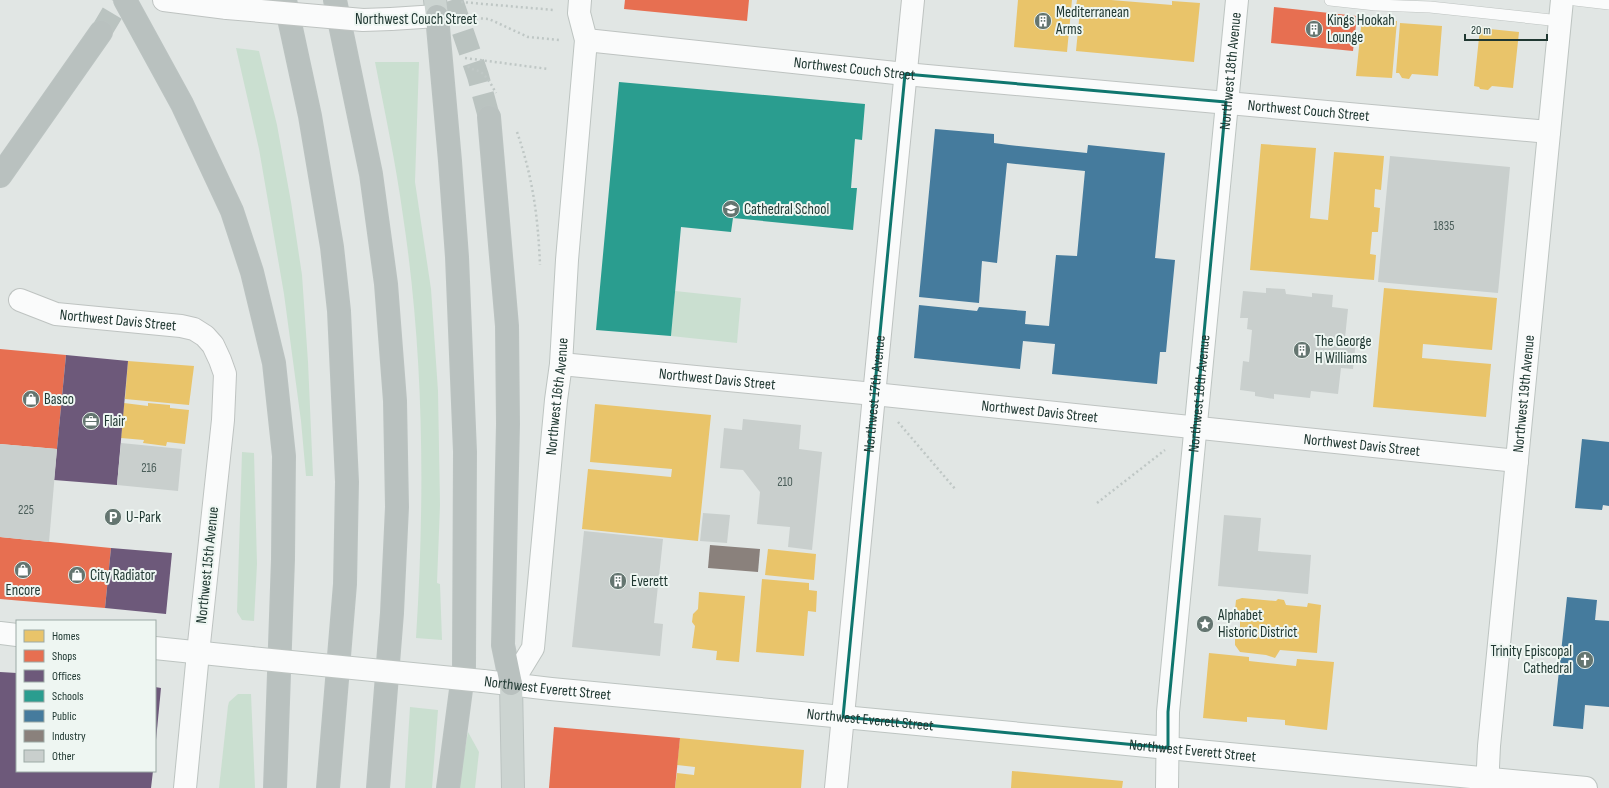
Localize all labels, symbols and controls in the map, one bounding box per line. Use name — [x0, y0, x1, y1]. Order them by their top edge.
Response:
place label: Mediterranean Arms — [1055, 3, 1129, 39]
street label: Northwest Couch Street — [355, 10, 478, 29]
building icon: Mediterranean Arms — [1033, 11, 1053, 31]
street label: Northwest 18th Avenue — [1215, 11, 1246, 131]
place label: Kings Hookah Lounge — [1327, 11, 1395, 47]
scale bar — [1465, 16, 1547, 42]
building icon: Kings Hookah Lounge — [1304, 19, 1324, 39]
text: 20 m — [1471, 23, 1491, 38]
street label: Northwest Couch Street — [793, 53, 917, 85]
street label: Northwest Couch Street — [1247, 96, 1371, 126]
school or university icon: Cathedral School — [721, 199, 741, 219]
place label: Cathedral School — [744, 200, 829, 219]
house number: 1835 — [1434, 218, 1454, 234]
street label: Northwest Davis Street — [59, 305, 178, 336]
place label: The George H Williams — [1315, 332, 1371, 368]
street label: Northwest 17th Avenue — [860, 334, 890, 453]
street label: Northwest 18th Avenue — [1184, 334, 1215, 453]
street label: Northwest 19th Avenue — [1509, 334, 1539, 454]
street label: Northwest 16th Avenue — [542, 337, 573, 456]
building icon: The George H Williams — [1292, 340, 1312, 360]
street label: Northwest Davis Street — [658, 364, 777, 395]
shop icon: Basco — [21, 389, 41, 409]
place label: Basco — [44, 390, 74, 409]
street label: Northwest Davis Street — [980, 396, 1099, 427]
office icon: Flair — [81, 411, 101, 431]
place label: Flair — [104, 412, 126, 431]
street label: Northwest Davis Street — [1303, 430, 1422, 461]
house number: 216 — [141, 460, 157, 476]
house number: 210 — [777, 474, 793, 490]
house number: 225 — [18, 502, 34, 518]
street label: Northwest 15th Avenue — [192, 506, 223, 624]
parking icon: U-Park — [103, 507, 123, 527]
place label: U-Park — [126, 508, 161, 527]
shop icon: Encore — [13, 560, 33, 580]
shop icon: City Radiator — [67, 565, 87, 585]
place label: City Radiator — [90, 566, 156, 585]
building icon: Everett — [608, 571, 628, 591]
place label: Everett — [631, 572, 669, 591]
place label: Encore — [6, 581, 40, 600]
place label: Alphabet Historic District — [1217, 606, 1298, 642]
place icon: Alphabet Historic District — [1195, 614, 1215, 634]
legend — [16, 620, 156, 772]
text: Homes — [52, 629, 80, 644]
place label: Trinity Episcopal Cathedral — [1490, 642, 1572, 678]
text: Shops — [52, 649, 77, 664]
church icon: Trinity Episcopal Cathedral — [1575, 650, 1595, 670]
text: Offices — [52, 669, 81, 684]
street label: Northwest Everett Street — [483, 672, 612, 705]
text: Schools — [52, 689, 84, 704]
street label: Northwest Everett Street — [806, 704, 935, 736]
text: Public — [52, 709, 77, 724]
text: Industry — [52, 729, 86, 744]
street label: Northwest Everett Street — [1128, 735, 1257, 766]
text: Other — [52, 749, 76, 764]

